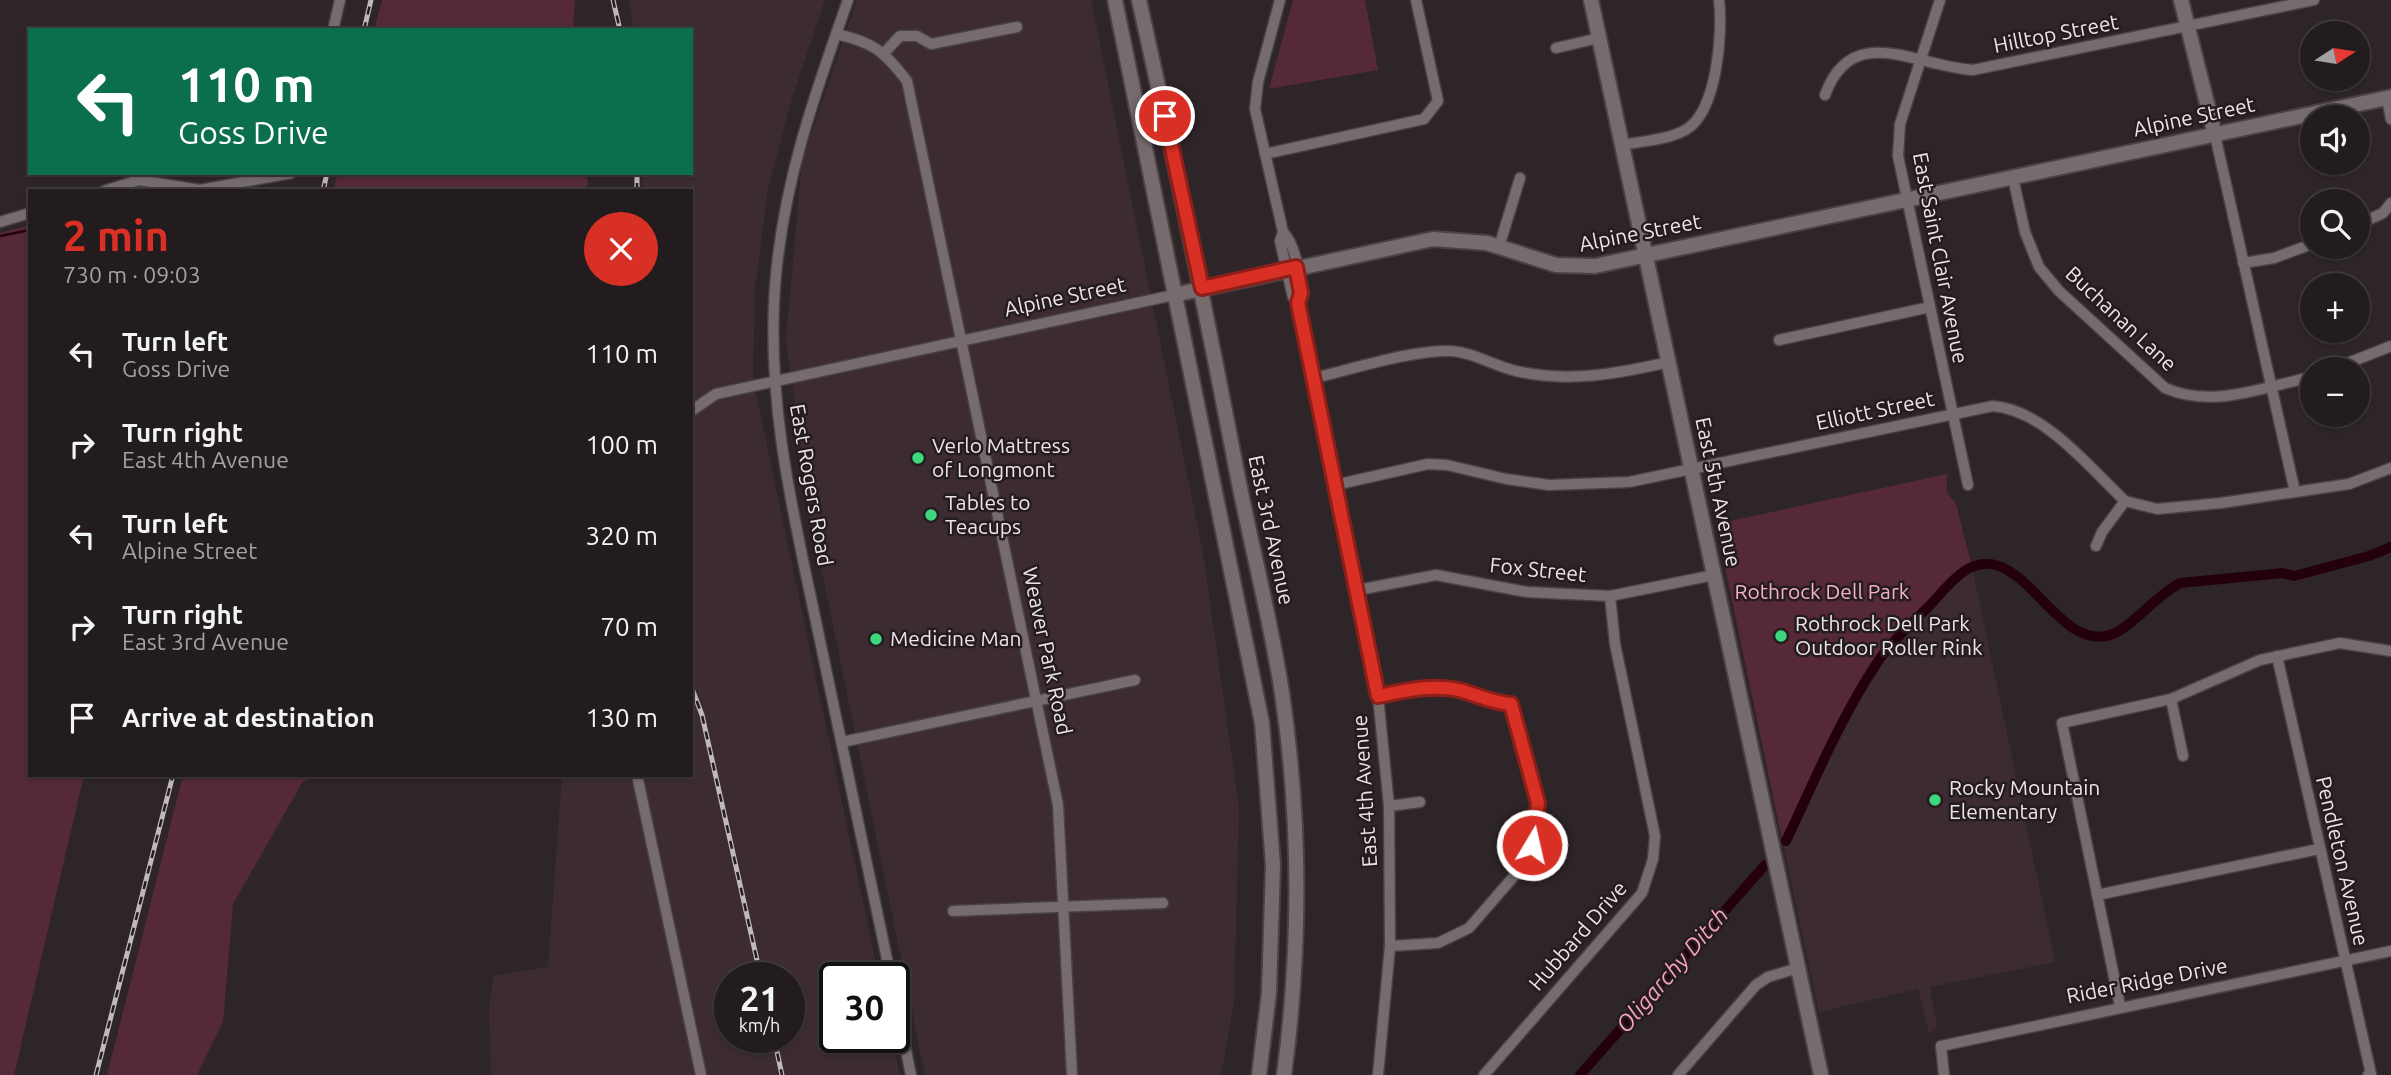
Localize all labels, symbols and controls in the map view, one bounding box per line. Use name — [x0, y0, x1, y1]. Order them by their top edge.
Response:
street label: Hilltop Street — [1991, 9, 2120, 57]
north arrow — [2300, 21, 2370, 91]
map controls — [2300, 21, 2370, 427]
icon: left — [63, 56, 154, 147]
text: 110 m — [178, 56, 315, 111]
pin — [1135, 86, 1195, 146]
street label: Alpine Street — [2131, 91, 2257, 141]
icon: arrive — [1146, 97, 1184, 135]
button: sound — [2300, 105, 2370, 175]
text: Goss Drive — [178, 114, 329, 150]
street label: East Saint Clair Avenue — [1909, 150, 1973, 365]
button: search — [2300, 189, 2370, 259]
street label: Alpine Street — [1577, 208, 1703, 256]
text: 2 min — [63, 212, 169, 259]
button: close — [584, 212, 658, 286]
street label: Buchanan Lane — [2061, 261, 2182, 376]
text: 730 m · 09:03 — [63, 262, 201, 287]
street label: Alpine Street — [1002, 271, 1128, 321]
button: + — [2300, 273, 2370, 343]
text: Turn left — [122, 327, 228, 356]
icon: left — [63, 335, 101, 373]
text: 110 m — [586, 339, 658, 368]
text: Goss Drive — [122, 356, 230, 381]
button: − — [2300, 357, 2370, 427]
street label: Elliott Street — [1814, 386, 1936, 434]
street label: East Rogers Road — [786, 402, 838, 568]
street label: East 5th Avenue — [1691, 415, 1747, 569]
text: Turn right — [122, 418, 243, 447]
icon: right — [63, 426, 101, 464]
text: 100 m — [586, 430, 658, 459]
place label: Verlo Mattress of Longmont — [932, 433, 1070, 481]
text: East 4th Avenue — [122, 447, 289, 472]
marker: Verlo Mattress of Longmont — [910, 450, 926, 466]
street label: East 3rd Avenue — [1244, 453, 1300, 607]
place label: Tables to Teacups — [945, 490, 1030, 538]
marker: Tables to Teacups — [923, 507, 939, 523]
text: Turn left — [122, 509, 228, 538]
icon: left — [63, 517, 101, 555]
text: 320 m — [586, 521, 658, 550]
text: Alpine Street — [122, 538, 257, 563]
street label: Fox Street — [1489, 552, 1588, 586]
street label: Weaver Park Road — [1018, 565, 1077, 737]
park label: Rothrock Dell Park — [1735, 579, 1910, 603]
text: Turn right — [122, 600, 243, 629]
icon: right — [63, 608, 101, 646]
place label: Rothrock Dell Park Outdoor Roller Rink — [1795, 611, 1983, 659]
text: 70 m — [600, 612, 658, 641]
place label: Medicine Man — [890, 626, 1022, 650]
marker: Rothrock Dell Park Outdoor Roller Rink — [1773, 628, 1789, 644]
text: East 3rd Avenue — [122, 629, 289, 654]
marker: Medicine Man — [868, 631, 884, 647]
icon: arrive — [63, 699, 101, 737]
text: Arrive at destination — [122, 703, 375, 732]
text: 130 m — [586, 703, 658, 732]
street label: East 4th Avenue — [1347, 714, 1381, 868]
street label: Pendleton Avenue — [2312, 774, 2374, 948]
place label: Rocky Mountain Elementary — [1949, 775, 2100, 823]
marker: Rocky Mountain Elementary — [1927, 792, 1943, 808]
position arrow — [1495, 808, 1569, 882]
street label: Hubbard Drive — [1523, 876, 1631, 995]
water label: Oligarchy Ditch — [1611, 902, 1733, 1037]
street label: Rider Ridge Drive — [2064, 953, 2229, 1007]
speed limit sign: 30 — [819, 962, 910, 1053]
text: 21 — [740, 978, 779, 1018]
text: km/h — [739, 1015, 780, 1035]

